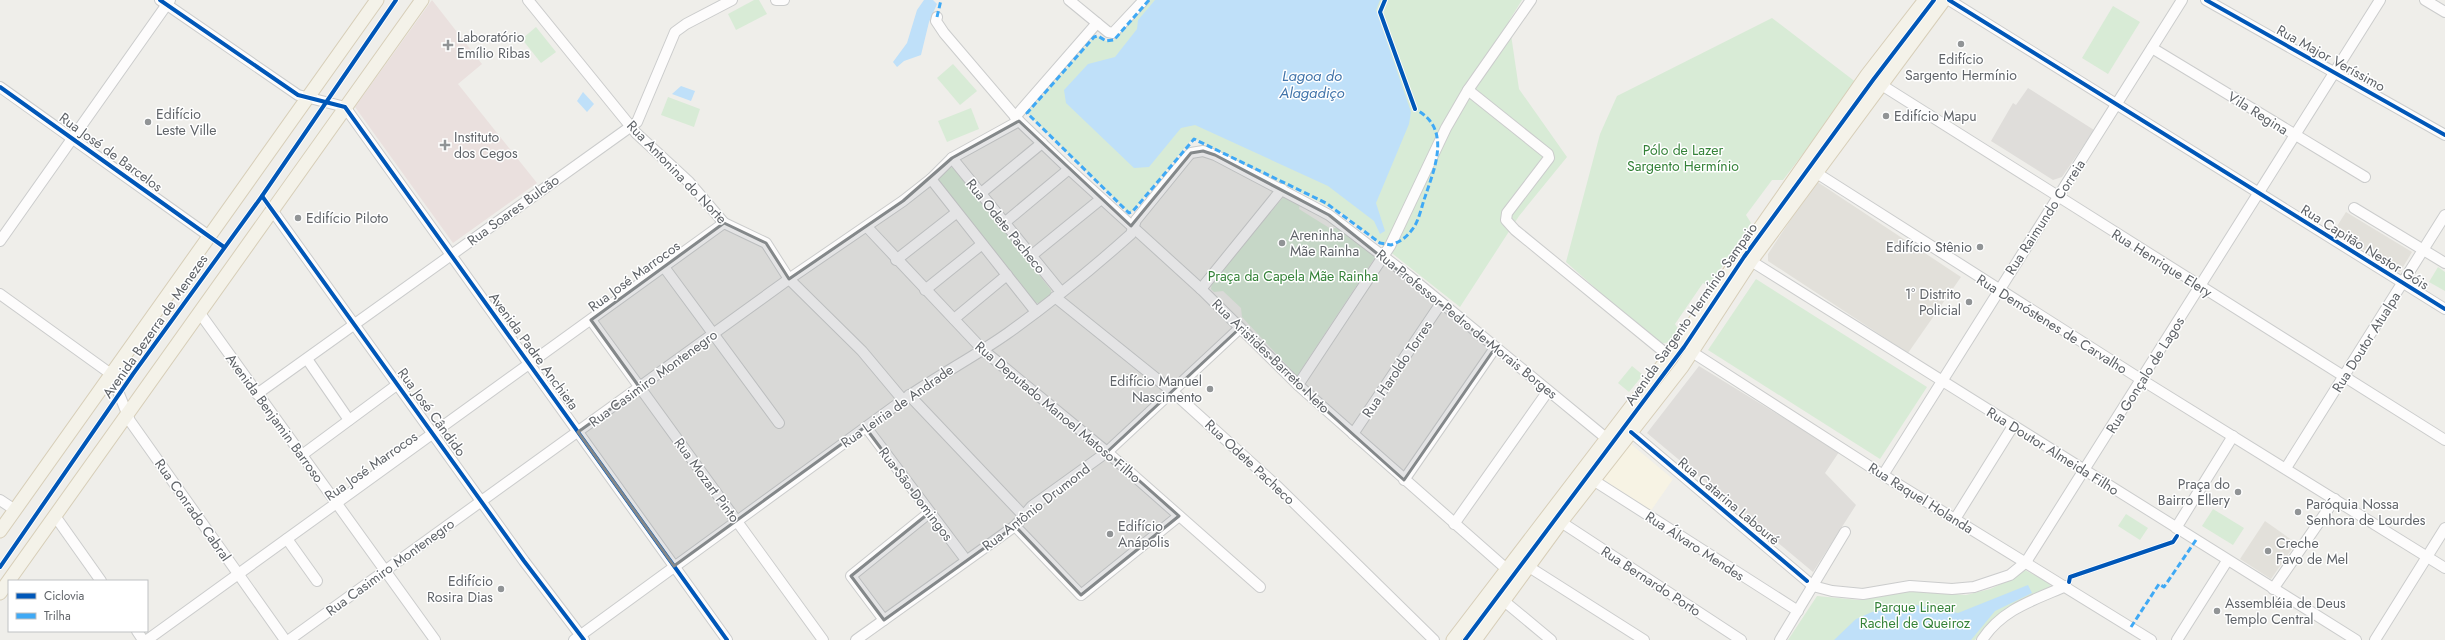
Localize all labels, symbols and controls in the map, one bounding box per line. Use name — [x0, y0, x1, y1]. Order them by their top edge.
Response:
street label: Rua Major Veríssimo — [2273, 20, 2389, 96]
place label: Laboratório Emílio Ribas — [457, 27, 530, 63]
marker: Laboratório Emílio Ribas — [442, 39, 454, 51]
marker: Edifício Sargento Hermínio — [1956, 39, 1966, 49]
place label: Edifício Sargento Hermínio — [1905, 49, 2017, 85]
water label: Lagoa do Alagadiço — [1279, 65, 1344, 104]
street label: Vila Regina — [2224, 87, 2292, 139]
place label: Edifício Leste Ville — [156, 104, 216, 140]
place label: Edifício Mapu — [1894, 106, 1977, 126]
street label: Rua José de Barcelos — [55, 108, 167, 196]
marker: Edifício Mapu — [1881, 111, 1891, 121]
street label: Rua Antonina do Norte — [622, 116, 732, 228]
marker: Edifício Leste Ville — [143, 117, 153, 127]
place label: Instituto dos Cegos — [454, 127, 518, 163]
marker: Instituto dos Cegos — [439, 139, 451, 151]
park label: Pólo de Lazer Sargento Hermínio — [1627, 140, 1739, 176]
street label: Rua Raimundo Correia — [2000, 155, 2090, 279]
street label: Rua Soares Bulcão — [463, 170, 563, 250]
street label: Rua Odete Pacheco — [962, 174, 1051, 278]
street label: Rua Capitão Nestor Góis — [2297, 199, 2433, 295]
place label: Edifício Piloto — [306, 208, 389, 228]
marker: Edifício Piloto — [293, 213, 303, 223]
street label: Avenida Sargento Hermínio Sampaio — [1620, 218, 1762, 409]
street label: Rua Henrique Elery — [2108, 224, 2217, 302]
place label: Areninha Mãe Rainha — [1290, 225, 1359, 261]
street label: Rua José Marrocos — [584, 236, 684, 316]
place label: Edifício Stênio — [1886, 237, 1972, 257]
marker: Areninha Mãe Rainha — [1277, 238, 1287, 248]
marker: Edifício Stênio — [1975, 242, 1985, 252]
street label: Rua Professor Pedro de Morais Borges — [1372, 244, 1562, 404]
street label: Avenida Bezerra de Menezes — [98, 250, 213, 402]
park label: Praça da Capela Mãe Rainha — [1208, 266, 1378, 286]
street label: Rua Demóstenes de Carvalho — [1973, 269, 2131, 379]
place label: 1° Distrito Policial — [1905, 284, 1961, 320]
street label: Avenida Padre Anchieta — [484, 288, 584, 414]
street label: Rua Doutor Atualpa — [2327, 288, 2405, 396]
street label: Rua Aristides Barreto Neto — [1208, 294, 1335, 418]
marker: 1° Distrito Policial — [1964, 297, 1974, 307]
street label: Rua Gonçalo de Lagos — [2101, 313, 2189, 437]
street label: Rua Haroldo Torres — [1357, 316, 1437, 421]
street label: Rua Casimiro Montenegro — [585, 324, 722, 431]
street label: Rua Deputado Manoel Matoso Filho — [971, 336, 1146, 488]
street label: Avenida Benjamin Barroso — [221, 349, 329, 487]
street label: Rua Leiria de Andrade — [837, 360, 957, 452]
street label: Rua José Cândido — [393, 364, 471, 461]
place label: Edifício Manuel Nascimento — [1110, 371, 1202, 407]
marker: Edifício Manuel Nascimento — [1205, 384, 1215, 394]
street label: Rua Doutor Almeida Filho — [1983, 402, 2123, 500]
street label: Rua Odete Pacheco — [1200, 415, 1300, 509]
street label: Rua José Marrocos — [321, 426, 422, 506]
street label: Rua Mozart Pinto — [669, 434, 745, 527]
street label: Rua São Domingos — [874, 443, 958, 545]
street label: Rua Catarina Labouré — [1674, 452, 1784, 550]
street label: Rua Conrado Cabral — [150, 455, 236, 565]
street label: Rua Antônio Drumond — [978, 458, 1094, 556]
street label: Rua Raquel Holanda — [1865, 458, 1977, 538]
place label: Praça do Bairro Ellery — [2158, 474, 2231, 510]
marker: Praça do Bairro Ellery — [2233, 487, 2243, 497]
place label: Paróquia Nossa Senhora de Lourdes — [2306, 494, 2426, 530]
street label: Rua Álvaro Mendes — [1641, 506, 1749, 586]
marker: Paróquia Nossa Senhora de Lourdes — [2293, 507, 2303, 517]
street label: Rua Casimiro Montenegro — [322, 513, 459, 620]
place label: Edifício Anápolis — [1118, 516, 1170, 552]
marker: Edifício Anápolis — [1105, 529, 1115, 539]
place label: Creche Favo de Mel — [2276, 533, 2348, 569]
street label: Rua Bernardo Porto — [1597, 541, 1705, 621]
marker: Creche Favo de Mel — [2263, 546, 2273, 556]
place label: Edifício Rosira Dias — [427, 571, 493, 607]
legend — [8, 580, 148, 632]
marker: Edifício Rosira Dias — [496, 584, 506, 594]
text: Ciclovia — [44, 587, 85, 605]
place label: Assembléia de Deus Templo Central — [2225, 593, 2346, 629]
park label: Parque Linear Rachel de Queiroz — [1860, 597, 1971, 633]
marker: Assembléia de Deus Templo Central — [2212, 606, 2222, 616]
text: Trilha — [44, 607, 71, 625]

